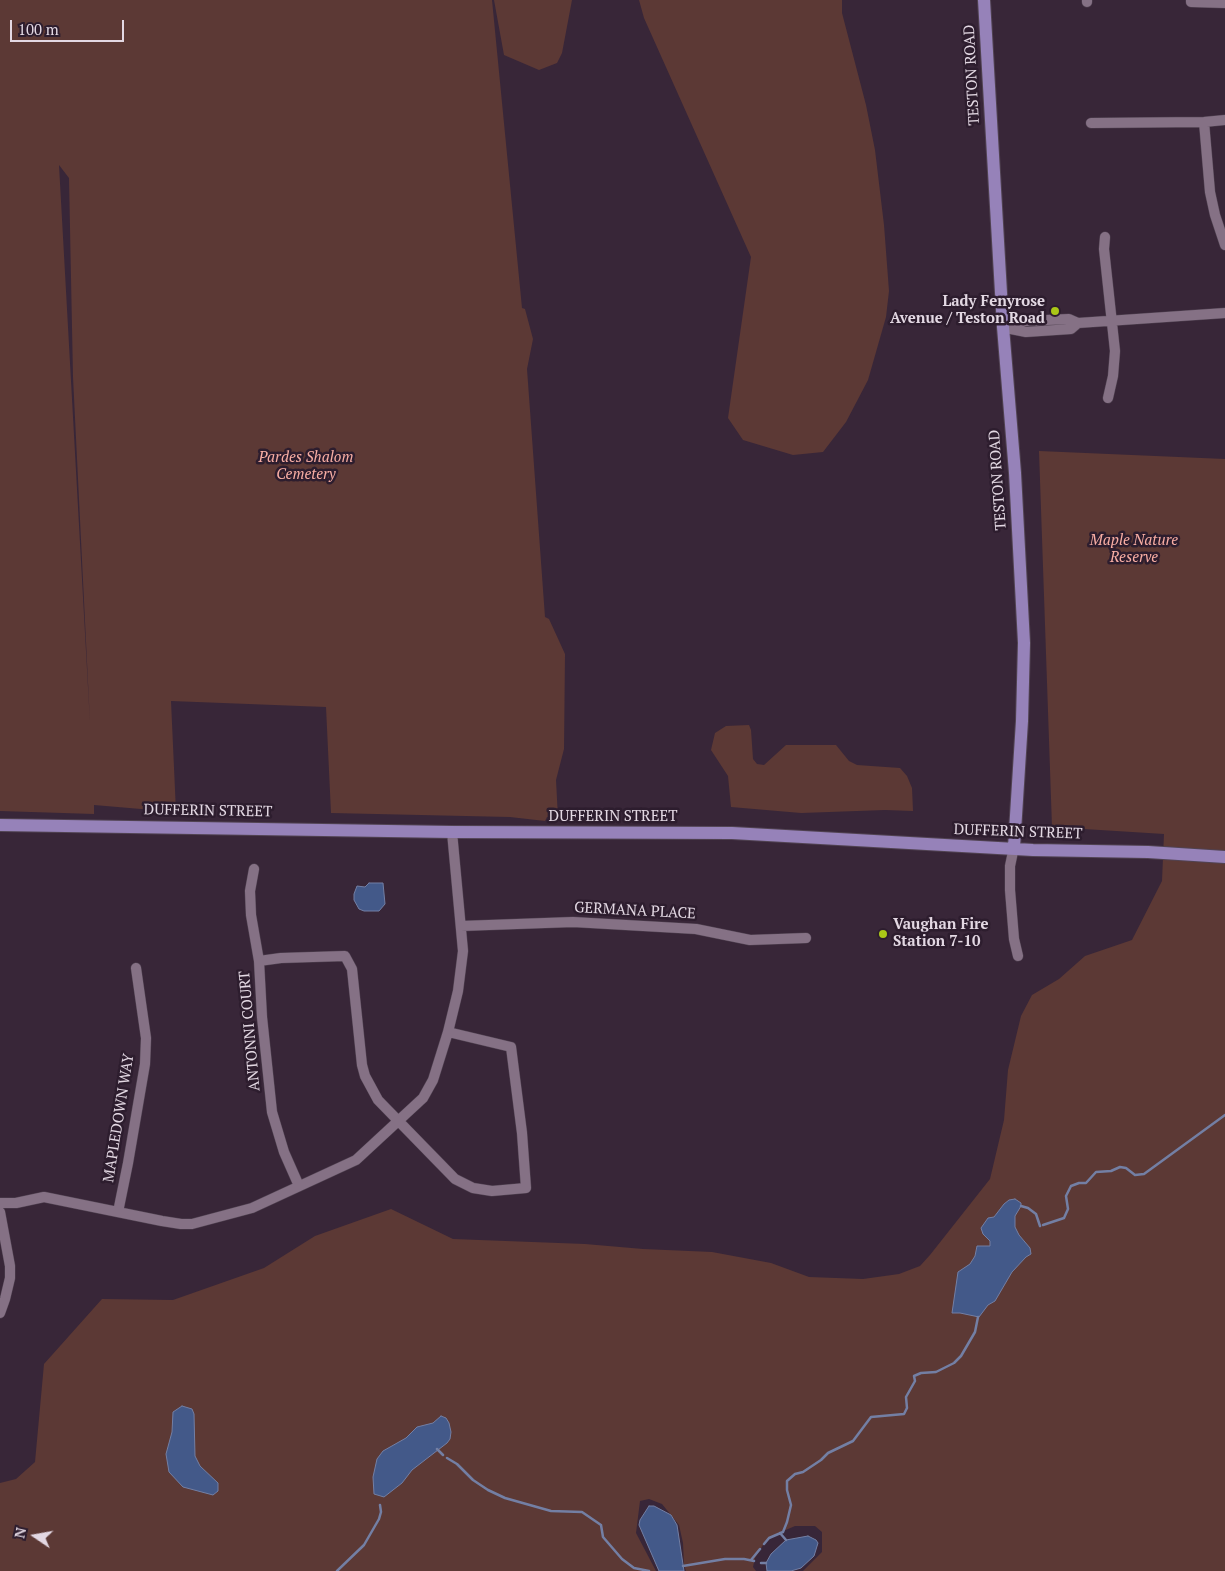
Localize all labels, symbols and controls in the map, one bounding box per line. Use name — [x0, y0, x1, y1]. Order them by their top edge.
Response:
scale bar — [12, 10, 126, 42]
text: 100 m — [18, 19, 59, 39]
street label: TESTON ROAD — [960, 24, 984, 126]
place label: Lady Fenyrose Avenue / Teston Road — [890, 293, 1045, 328]
marker: Lady Fenyrose Avenue / Teston Road — [1049, 305, 1061, 317]
street label: TESTON ROAD — [986, 429, 1010, 531]
park label: Pardes Shalom Cemetery — [258, 449, 354, 484]
park label: Maple Nature Reserve — [1090, 532, 1178, 567]
street label: DUFFERIN STREET — [143, 801, 273, 821]
street label: DUFFERIN STREET — [549, 808, 677, 826]
street label: DUFFERIN STREET — [953, 821, 1083, 843]
street label: GERMANA PLACE — [574, 899, 696, 923]
place label: Vaughan Fire Station 7-10 — [893, 916, 989, 951]
marker: Vaughan Fire Station 7-10 — [877, 928, 889, 940]
street label: ANTONNI COURT — [236, 970, 264, 1092]
street label: MAPLEDOWN WAY — [100, 1052, 138, 1184]
north arrow — [10, 1511, 60, 1561]
text: N — [9, 1526, 30, 1540]

